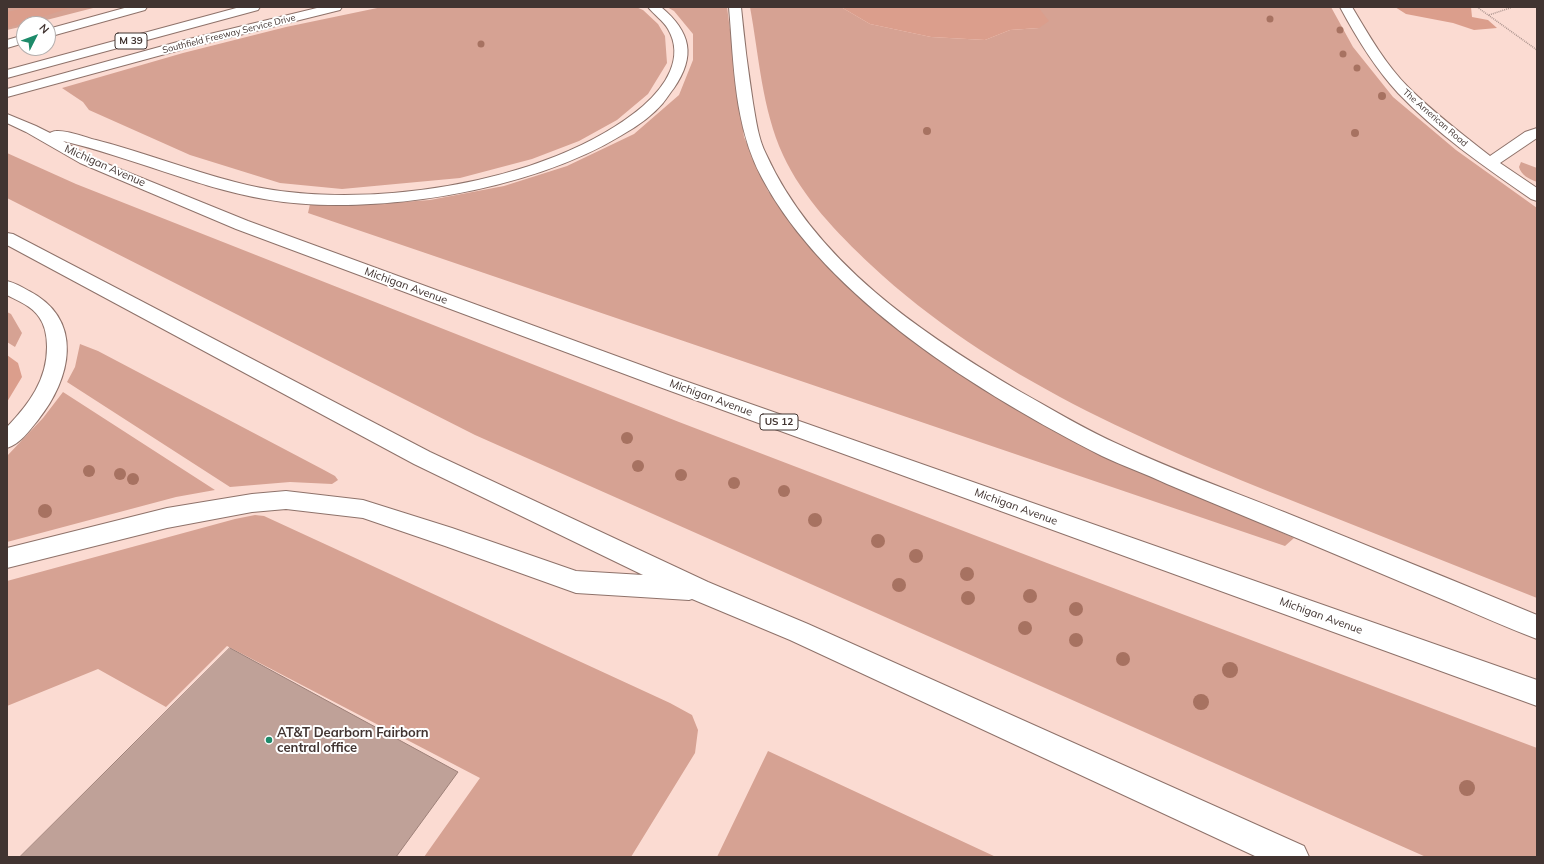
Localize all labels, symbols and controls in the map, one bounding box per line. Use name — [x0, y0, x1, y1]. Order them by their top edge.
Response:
street label: Southfield Freeway Service Drive — [161, 12, 297, 56]
north arrow — [16, 16, 56, 56]
text: N — [36, 21, 52, 36]
road number: M 39 — [115, 33, 147, 49]
street label: The American Road — [1400, 87, 1470, 149]
street label: Michigan Avenue — [62, 142, 148, 190]
street label: Michigan Avenue — [363, 265, 449, 307]
street label: Michigan Avenue — [668, 377, 754, 419]
road number: US 12 — [760, 414, 798, 430]
street label: Michigan Avenue — [973, 486, 1059, 528]
street label: Michigan Avenue — [1278, 595, 1364, 637]
place label: AT&T Dearborn Fairborn central office — [277, 725, 429, 756]
marker: AT&T Dearborn Fairborn central office — [264, 735, 274, 745]

